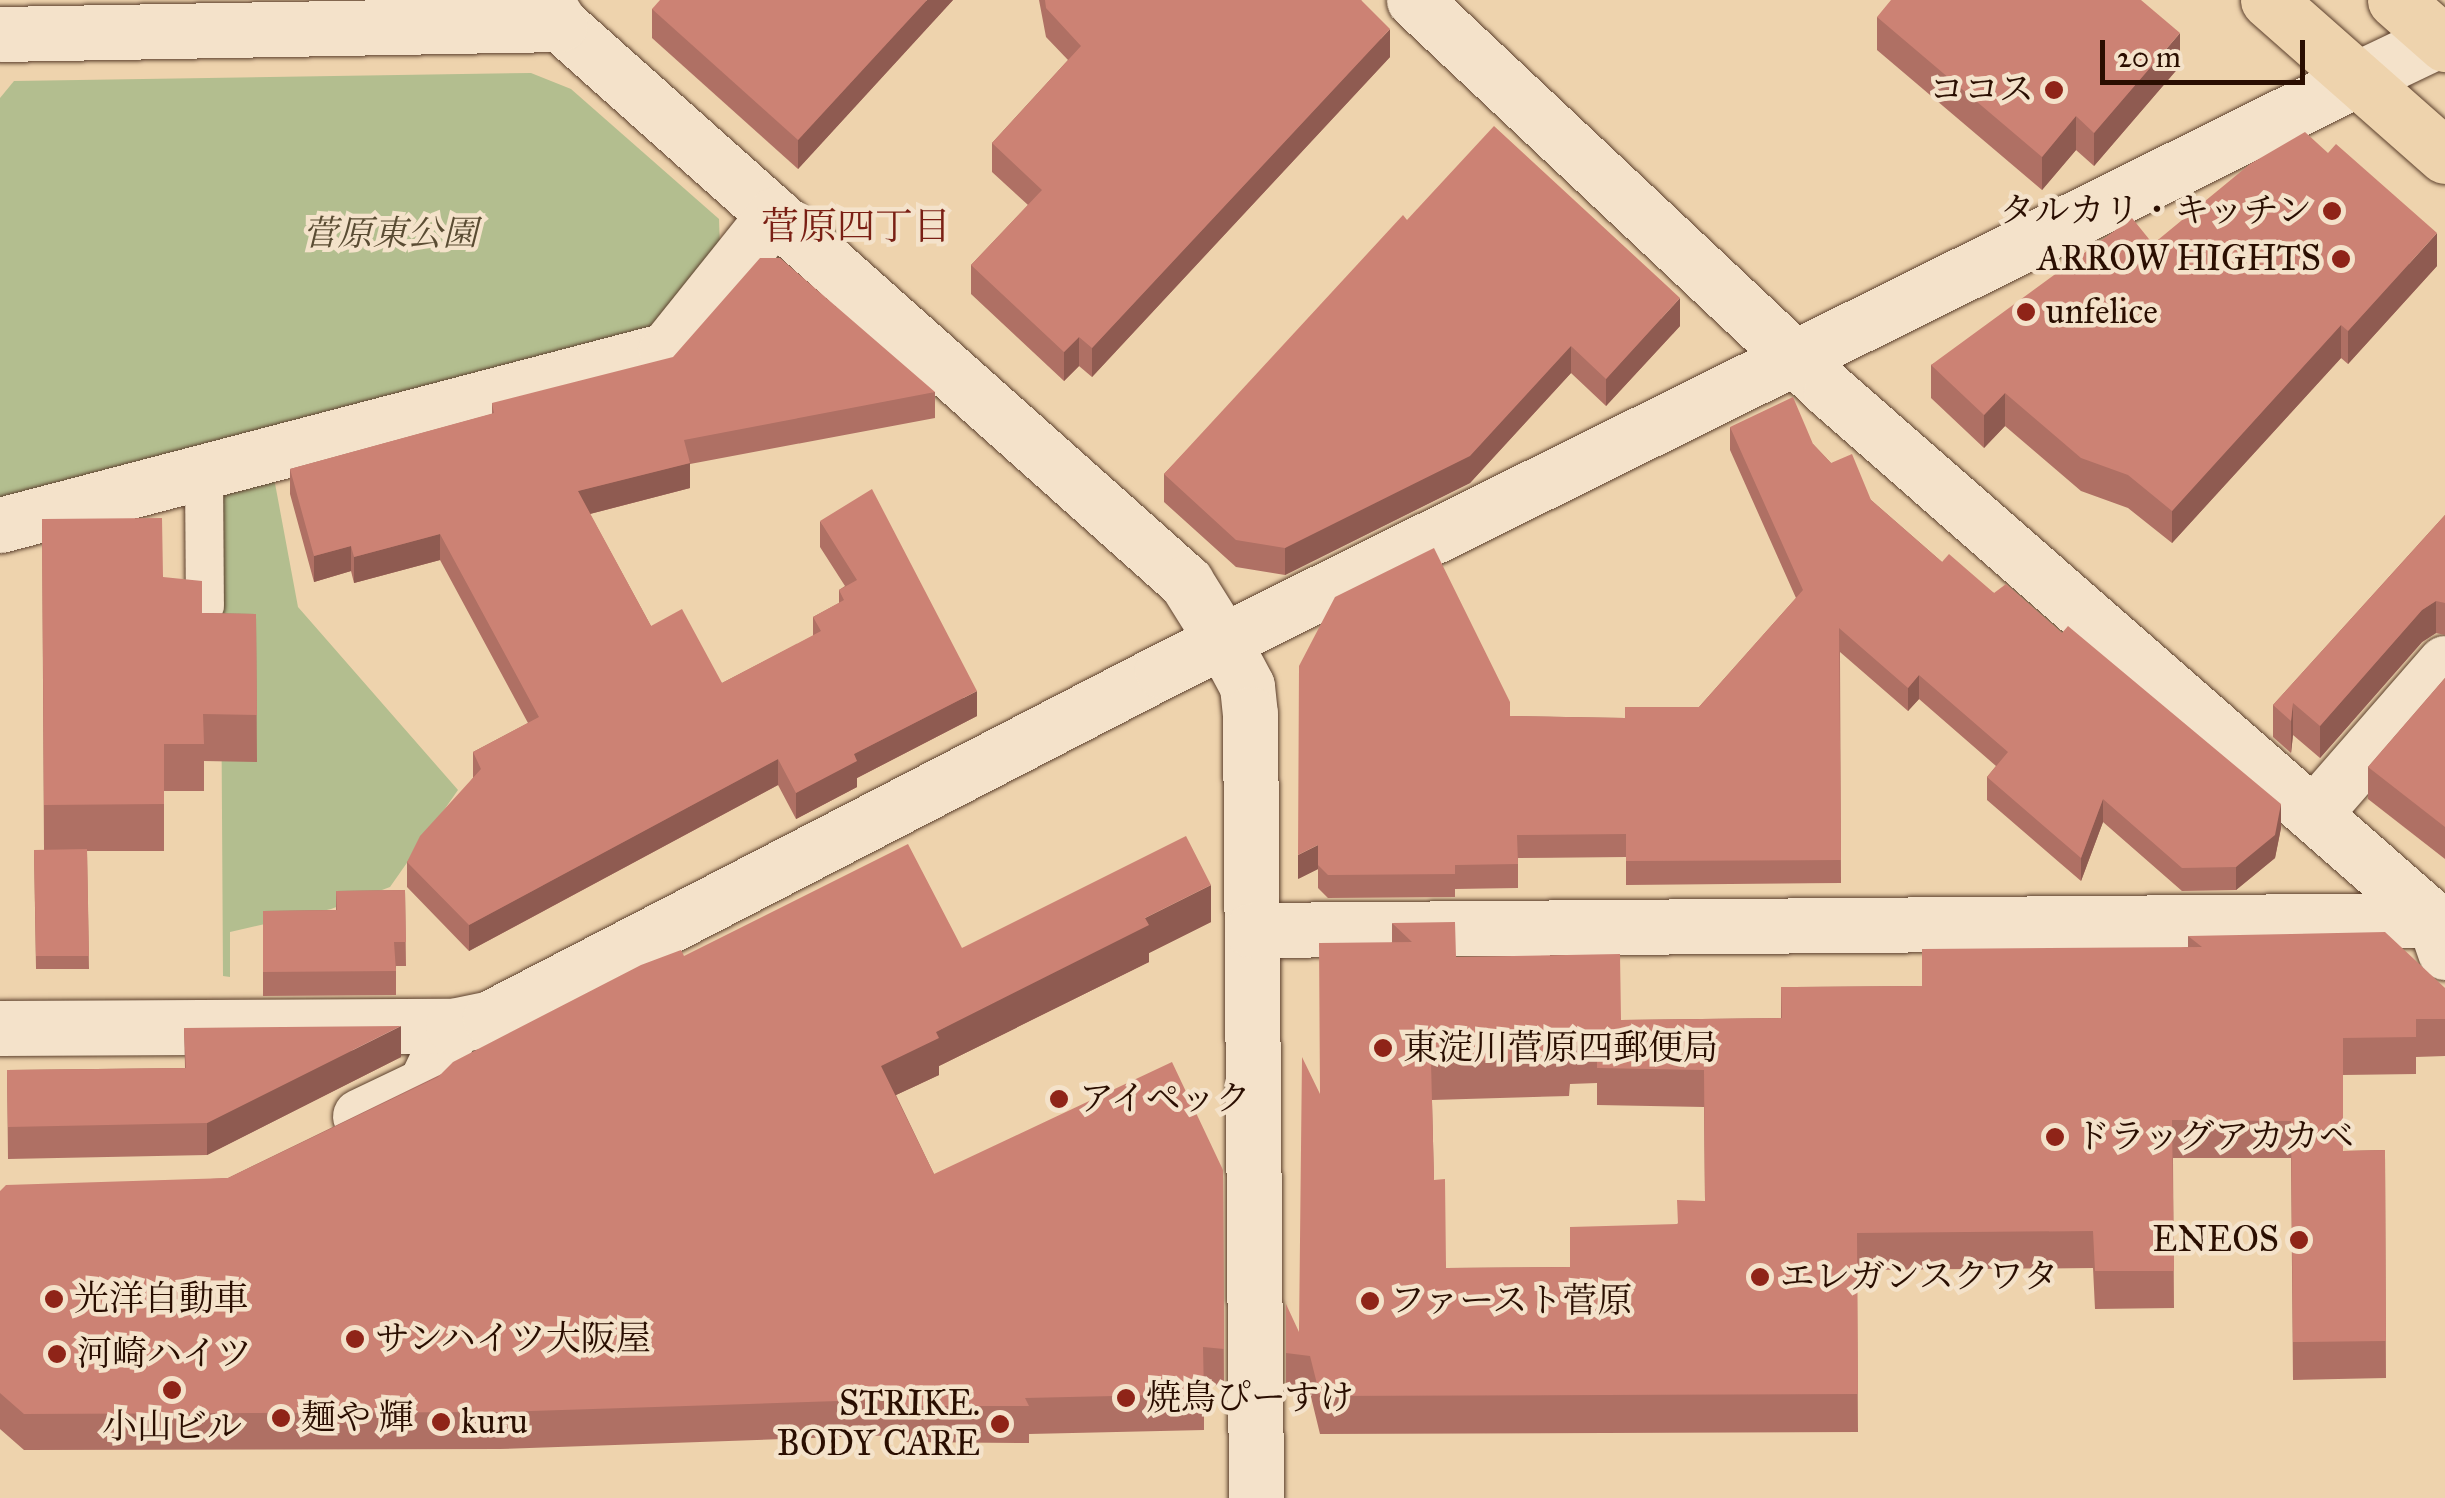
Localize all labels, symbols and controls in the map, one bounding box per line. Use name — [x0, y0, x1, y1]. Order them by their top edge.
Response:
scale bar — [2105, 20, 2310, 82]
text: 20 m — [2117, 39, 2181, 75]
place label: ココス — [1929, 69, 2034, 111]
marker: ココス — [2043, 79, 2065, 101]
place label: タルカリ・キッチン — [1997, 190, 2312, 232]
marker: タルカリ・キッチン — [2321, 200, 2343, 222]
district label: 菅原四丁目 — [761, 204, 951, 250]
park label: 菅原東公園 — [303, 213, 477, 255]
place label: ARROW HIGHTS — [2037, 238, 2321, 280]
marker: ARROW HIGHTS — [2330, 248, 2352, 270]
place label: unfelice — [2046, 291, 2158, 333]
marker: unfelice — [2015, 301, 2037, 323]
place label: 東淀川菅原四郵便局 — [1403, 1027, 1718, 1069]
marker: 東淀川菅原四郵便局 — [1372, 1037, 1394, 1059]
place label: アイペック — [1079, 1078, 1254, 1120]
marker: アイペック — [1048, 1088, 1070, 1110]
place label: ドラッグアカカベ — [2075, 1116, 2355, 1158]
marker: ドラッグアカカベ — [2044, 1126, 2066, 1148]
place label: ENEOS — [2152, 1219, 2279, 1261]
marker: ENEOS — [2288, 1229, 2310, 1251]
place label: エレガンスクワタ — [1780, 1256, 2060, 1298]
marker: エレガンスクワタ — [1749, 1266, 1771, 1288]
place label: 光洋自動車 — [74, 1278, 249, 1320]
place label: ファースト菅原 — [1390, 1280, 1635, 1322]
marker: 光洋自動車 — [43, 1288, 65, 1310]
marker: ファースト菅原 — [1359, 1290, 1381, 1312]
place label: サンハイツ大阪屋 — [375, 1318, 655, 1360]
marker: サンハイツ大阪屋 — [344, 1328, 366, 1350]
place label: 河崎ハイツ — [77, 1333, 252, 1375]
marker: 河崎ハイツ — [46, 1343, 68, 1365]
place label: 焼鳥ぴーすけ — [1146, 1377, 1356, 1419]
marker: 小山ビル — [161, 1379, 183, 1401]
place label: STRIKE. BODY CARE — [777, 1383, 980, 1465]
marker: 焼鳥ぴーすけ — [1115, 1387, 1137, 1409]
place label: 麺や 輝 — [301, 1397, 414, 1439]
place label: kuru — [461, 1401, 528, 1443]
place label: 小山ビル — [102, 1406, 242, 1448]
marker: 麺や 輝 — [270, 1407, 292, 1429]
marker: kuru — [430, 1411, 452, 1433]
marker: STRIKE. BODY CARE — [989, 1413, 1011, 1435]

